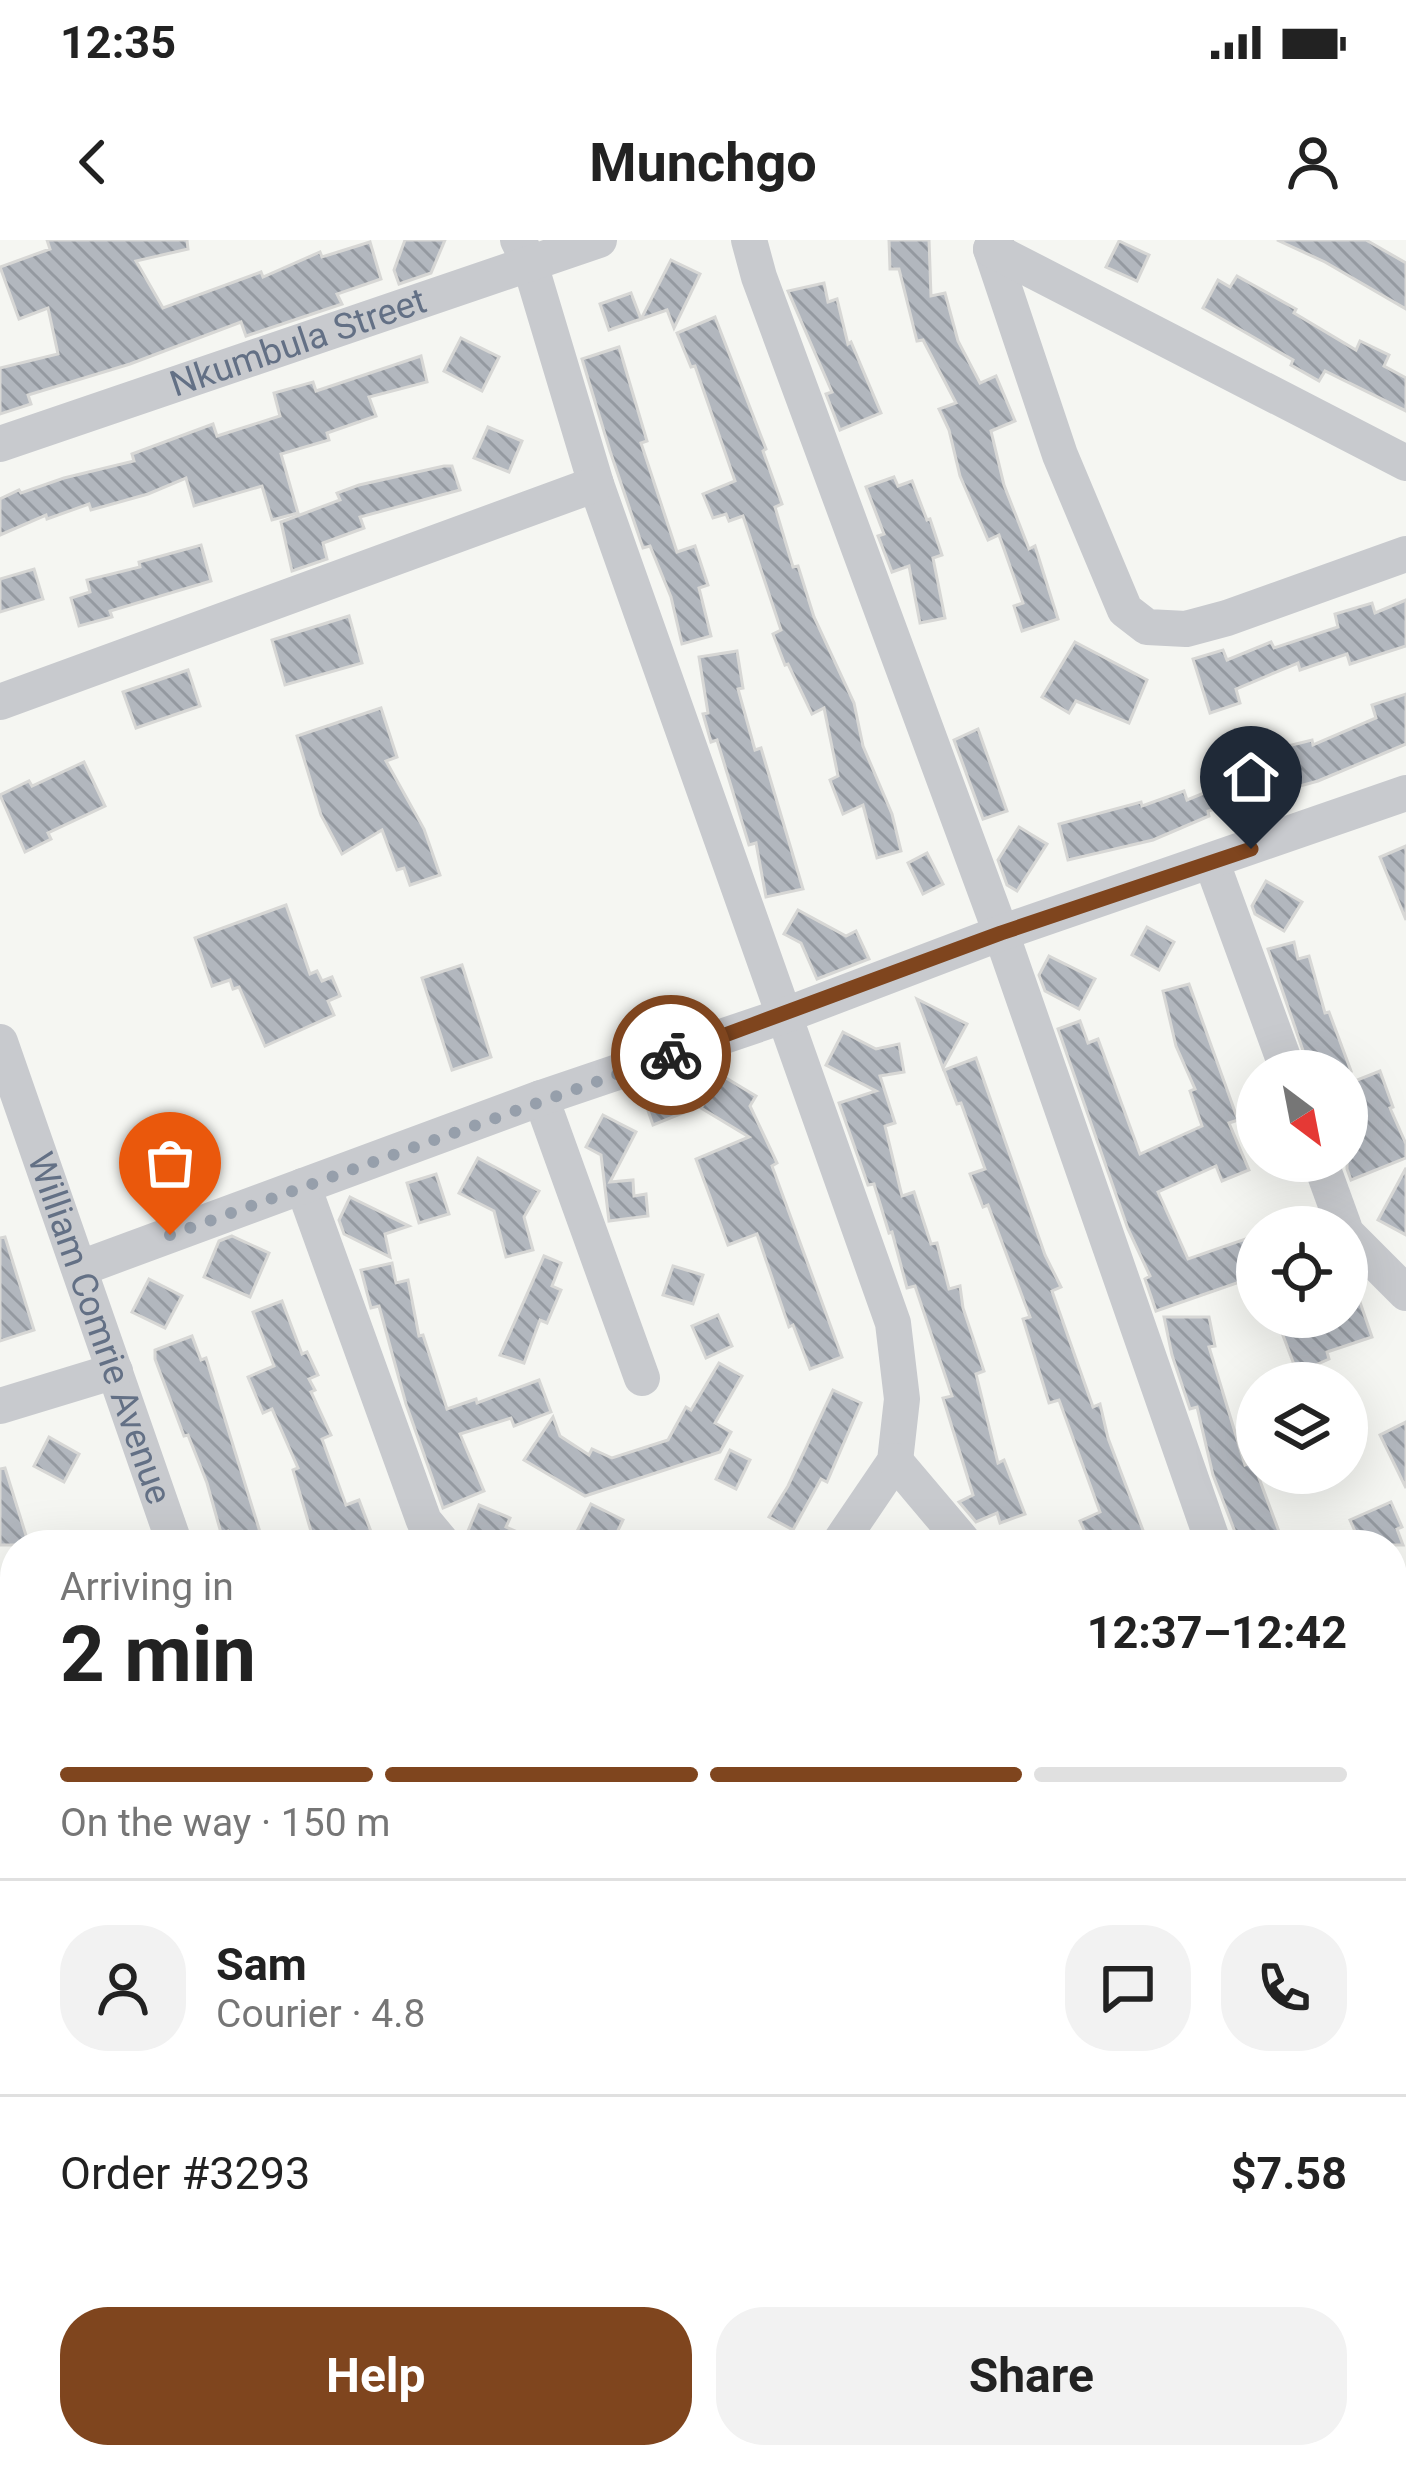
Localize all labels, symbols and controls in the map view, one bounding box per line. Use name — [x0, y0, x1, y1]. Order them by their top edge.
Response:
text: 12:35 — [60, 16, 176, 69]
icon: back — [60, 129, 126, 195]
icon: person — [1280, 129, 1346, 195]
text: Munchgo — [589, 131, 817, 194]
street label: Nkumbula Street — [165, 279, 432, 405]
pin — [1200, 726, 1302, 849]
icon: home — [1218, 744, 1284, 810]
courier — [611, 995, 731, 1115]
icon: bike — [638, 1022, 704, 1088]
north arrow — [1236, 1050, 1368, 1182]
map controls — [1236, 1050, 1368, 1494]
pin — [119, 1112, 221, 1235]
icon: bag — [137, 1130, 203, 1196]
street label: William Comrie Avenue — [19, 1147, 180, 1510]
button: locate — [1236, 1206, 1368, 1338]
button: layers — [1236, 1362, 1368, 1494]
text: Arriving in — [60, 1564, 234, 1610]
text: 12:37–12:42 — [1087, 1606, 1347, 1659]
text: 2 min — [60, 1609, 256, 1700]
text: On the way · 150 m — [60, 1800, 391, 1846]
button: person — [60, 1925, 186, 2051]
button: chat — [1065, 1925, 1191, 2051]
button: phone — [1221, 1925, 1347, 2051]
text: Sam — [216, 1938, 307, 1991]
text: Courier · 4.8 — [216, 1991, 425, 2037]
text: Order #3293 — [60, 2147, 310, 2200]
text: $7.58 — [1231, 2147, 1347, 2200]
button: Help — [60, 2307, 692, 2445]
button: Share — [716, 2307, 1347, 2445]

